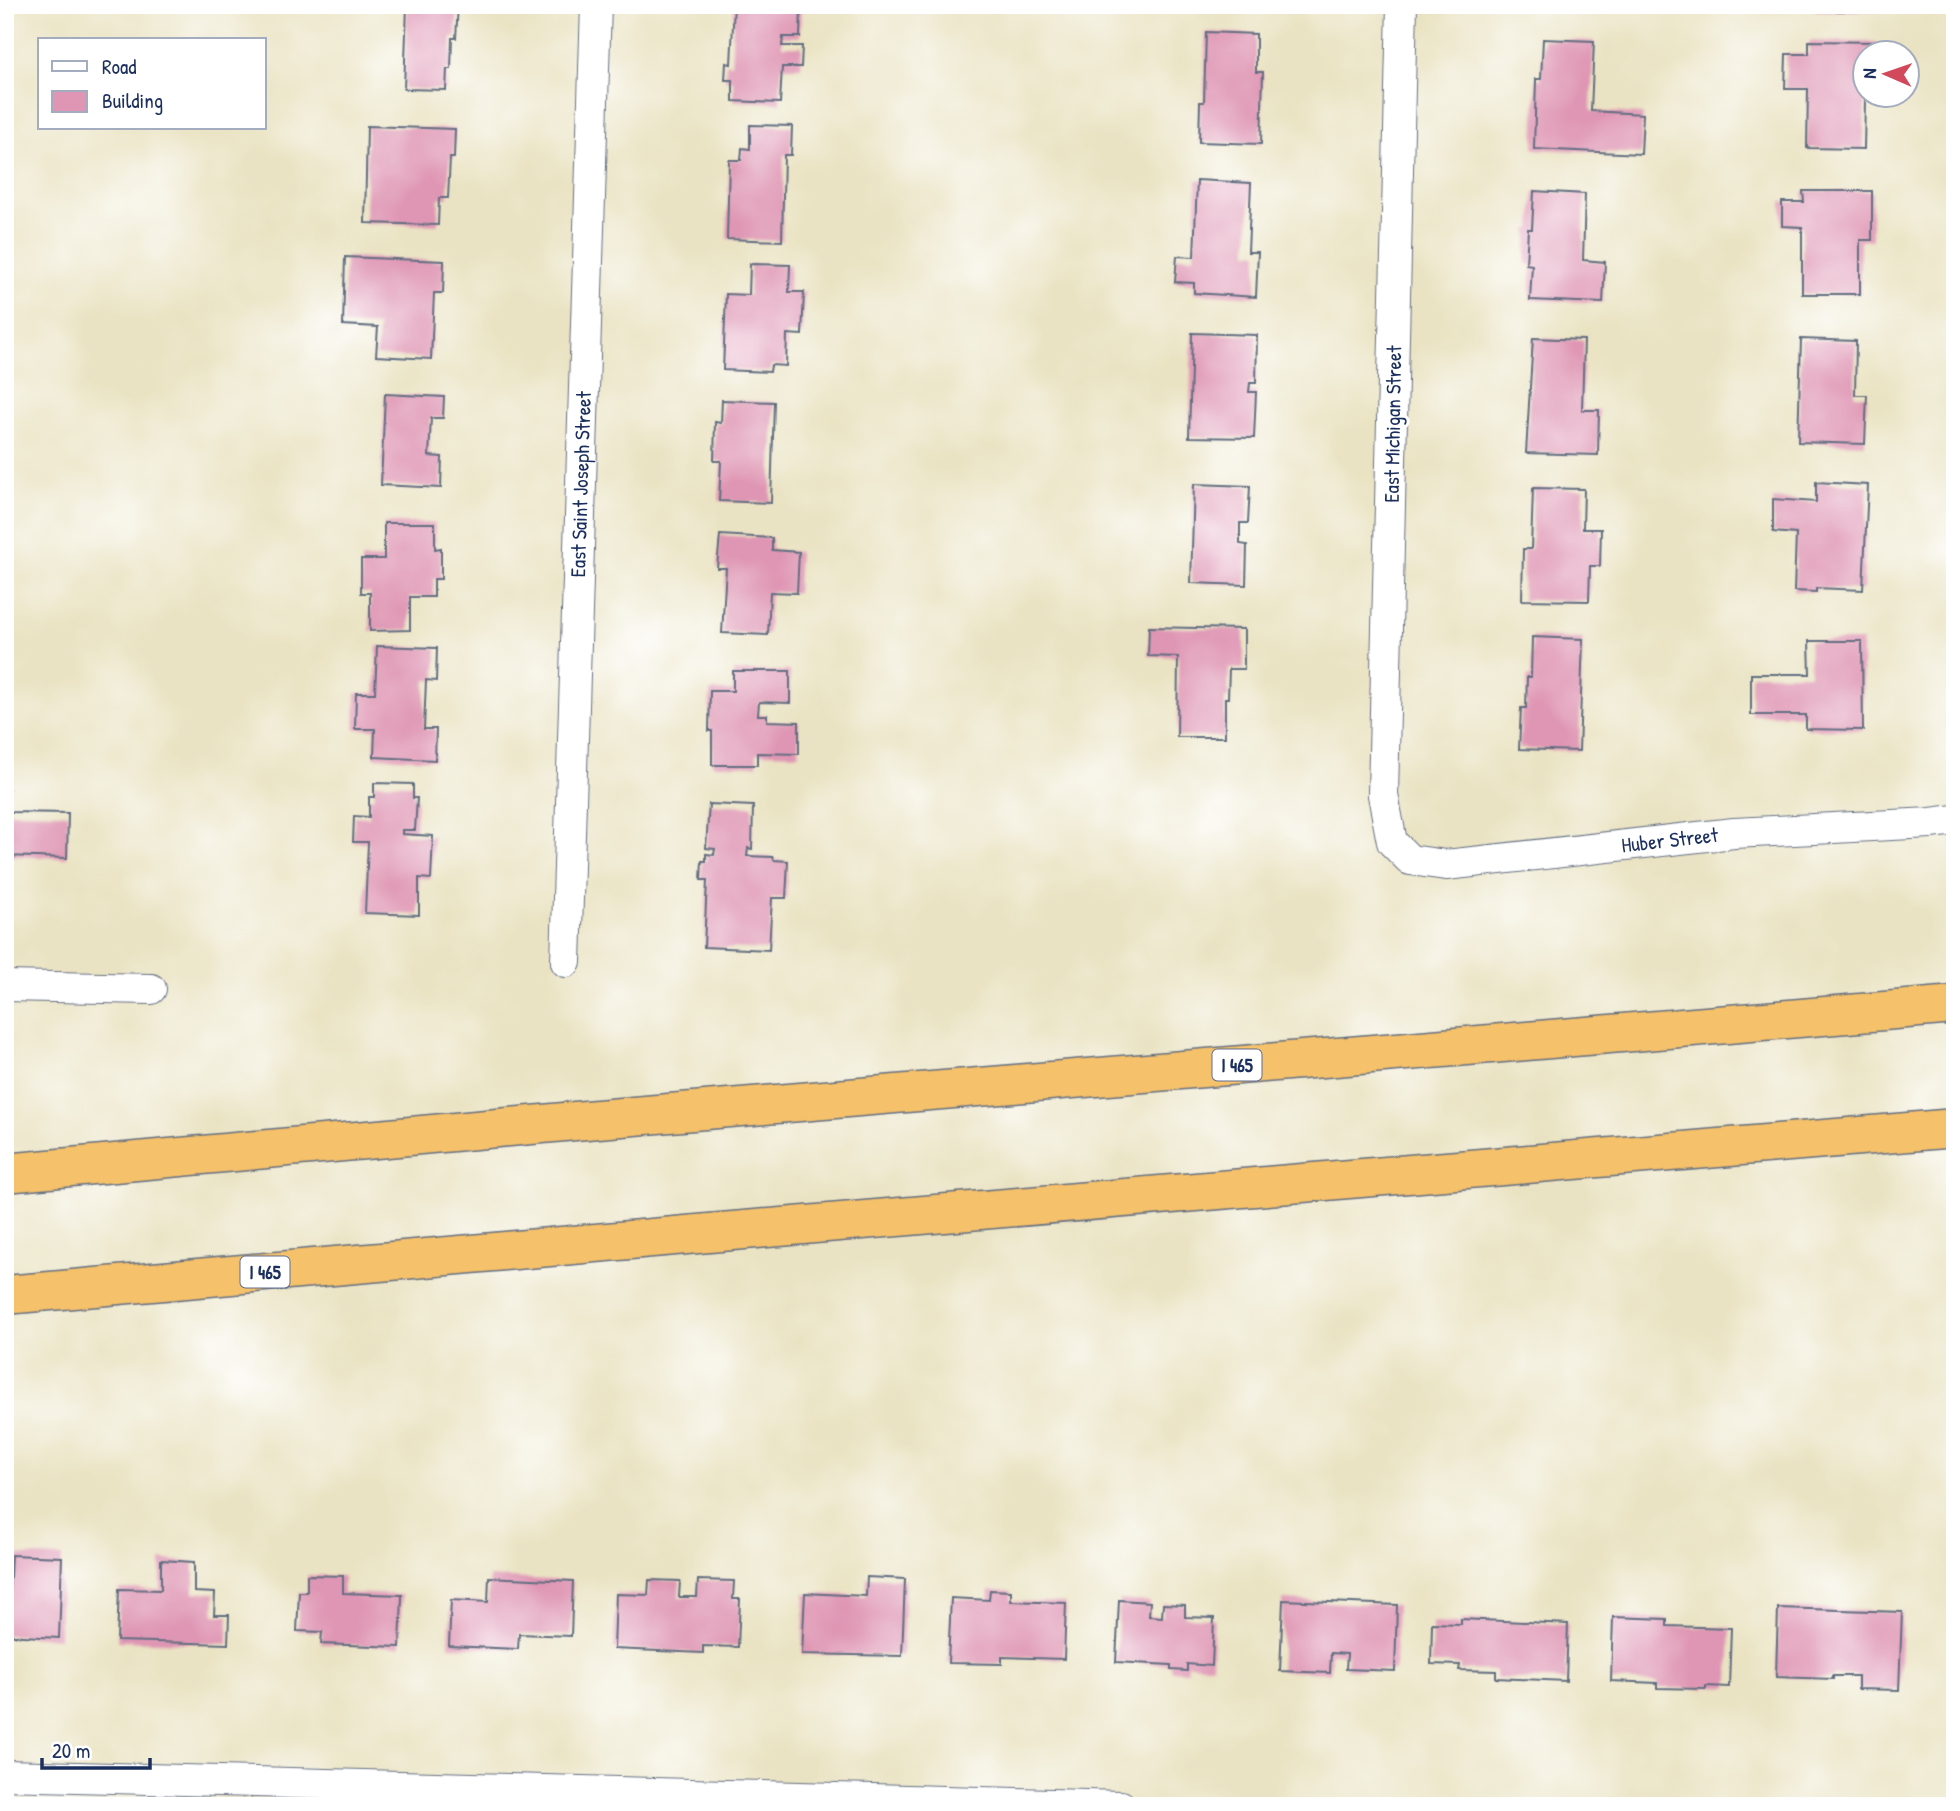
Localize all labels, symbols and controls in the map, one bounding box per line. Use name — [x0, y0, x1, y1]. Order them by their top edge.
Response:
legend — [38, 38, 266, 130]
north arrow — [1852, 38, 1922, 108]
text: Road — [102, 52, 136, 81]
text: N — [1856, 68, 1882, 79]
text: Building — [102, 86, 163, 115]
street label: East Michigan Street — [1377, 344, 1408, 503]
street label: East Saint Joseph Street — [563, 390, 598, 578]
street label: Huber Street — [1620, 820, 1720, 859]
road number: I 465 — [1212, 1050, 1262, 1080]
road number: I 465 — [240, 1256, 290, 1288]
scale bar — [42, 1727, 150, 1771]
text: 20 m — [52, 1736, 90, 1765]

